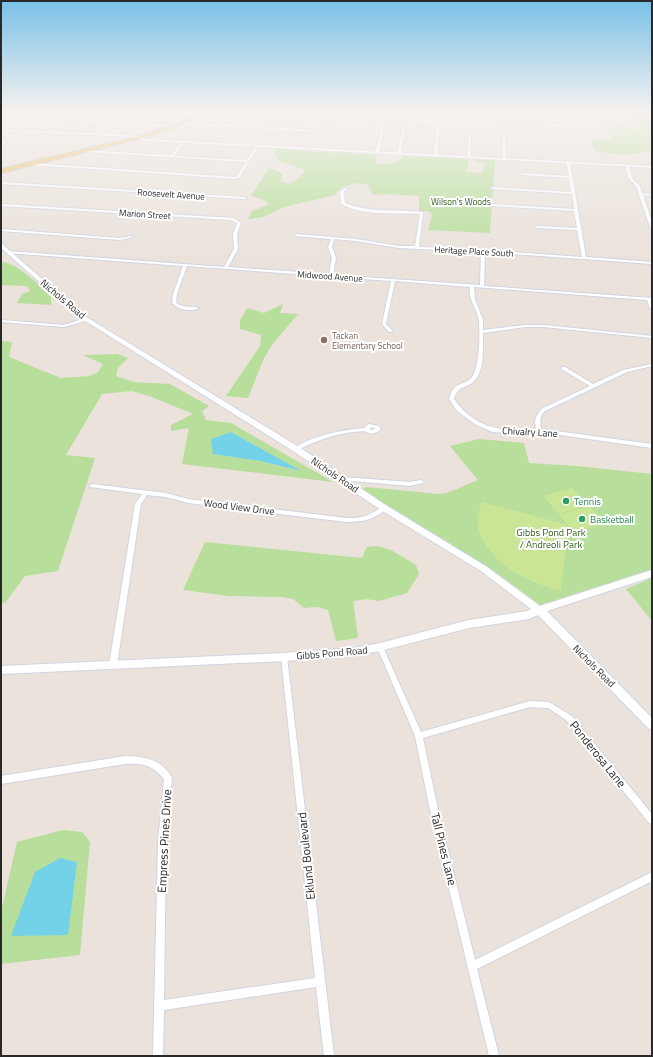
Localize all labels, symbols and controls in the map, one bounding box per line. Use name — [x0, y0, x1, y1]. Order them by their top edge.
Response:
street label: Roosevelt Avenue — [137, 185, 206, 203]
park label: Wilson's Woods — [431, 195, 491, 208]
street label: Marion Street — [119, 206, 172, 222]
street label: Heritage Place South — [434, 242, 514, 260]
street label: Midwood Avenue — [297, 267, 364, 285]
street label: Nichols Road — [37, 276, 89, 322]
place label: Tackan Elementary School — [332, 329, 403, 352]
marker: Tackan Elementary School — [319, 335, 329, 345]
street label: Chivalry Lane — [502, 423, 558, 441]
street label: Nichols Road — [308, 453, 362, 497]
place label: Tennis — [574, 494, 601, 509]
street label: Wood View Drive — [203, 495, 275, 519]
marker: Tennis — [561, 496, 571, 506]
place label: Basketball — [590, 512, 634, 527]
marker: Basketball — [577, 514, 587, 524]
park label: Gibbs Pond Park / Andreoli Park — [517, 525, 586, 552]
street label: Nichols Road — [569, 641, 619, 691]
street label: Gibbs Pond Road — [296, 642, 368, 664]
street label: Ponderosa Lane — [565, 716, 631, 792]
street label: Empress Pines Drive — [152, 789, 176, 893]
street label: Eklund Boulevard — [292, 811, 320, 901]
street label: Tall Pines Lane — [426, 811, 462, 887]

